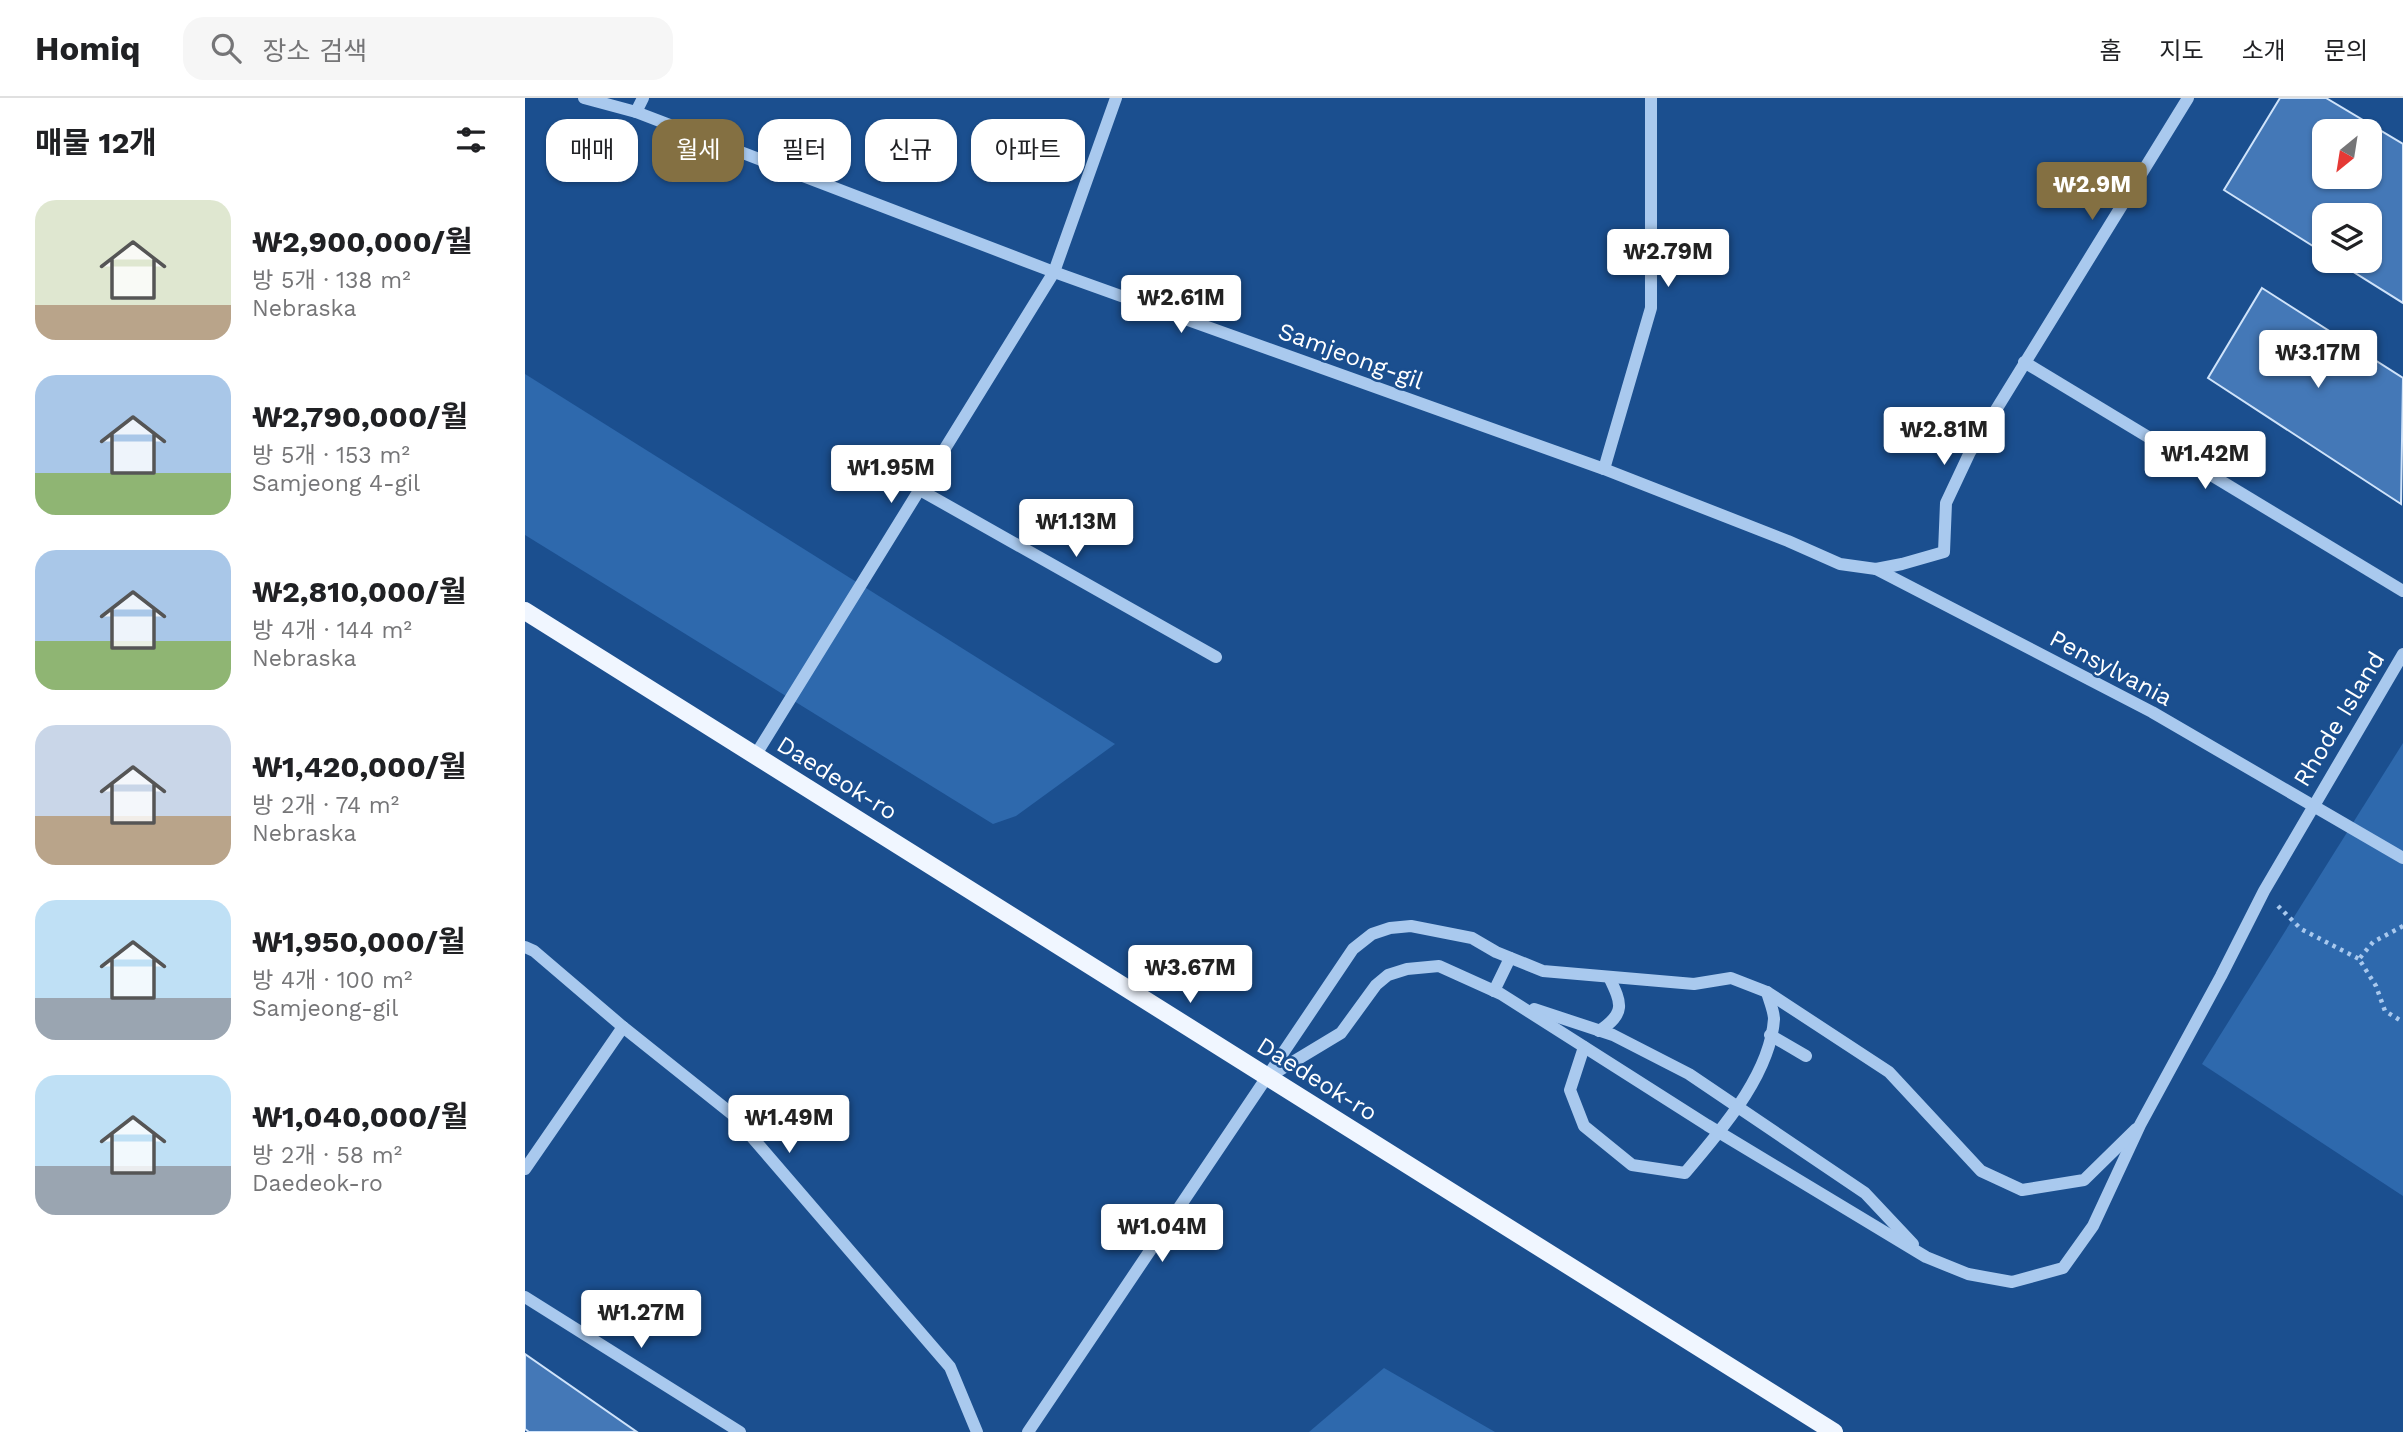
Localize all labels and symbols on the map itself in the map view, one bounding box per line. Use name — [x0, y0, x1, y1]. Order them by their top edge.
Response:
north arrow — [2312, 119, 2382, 189]
pin: ₩2.9M — [2043, 162, 2141, 222]
pin: ₩2.79M — [1611, 230, 1725, 289]
pin: ₩2.61M — [1124, 275, 1238, 335]
street label: Samjeong-gil — [1275, 317, 1428, 395]
pin: ₩3.17M — [2261, 330, 2375, 390]
pin: ₩2.81M — [1887, 408, 2001, 467]
pin: ₩1.42M — [2148, 432, 2262, 491]
pin: ₩1.95M — [834, 446, 948, 505]
pin: ₩1.13M — [1019, 500, 1133, 559]
street label: Pensylvania — [2045, 624, 2177, 712]
street label: Rhode Island — [2288, 646, 2390, 792]
street label: Daedeok-ro — [772, 730, 902, 826]
pin: ₩3.67M — [1133, 946, 1247, 1005]
street label: Daedeok-ro — [1252, 1031, 1382, 1127]
pin: ₩1.49M — [732, 1096, 846, 1155]
pin: ₩1.04M — [1105, 1204, 1219, 1264]
pin: ₩1.27M — [584, 1290, 698, 1350]

